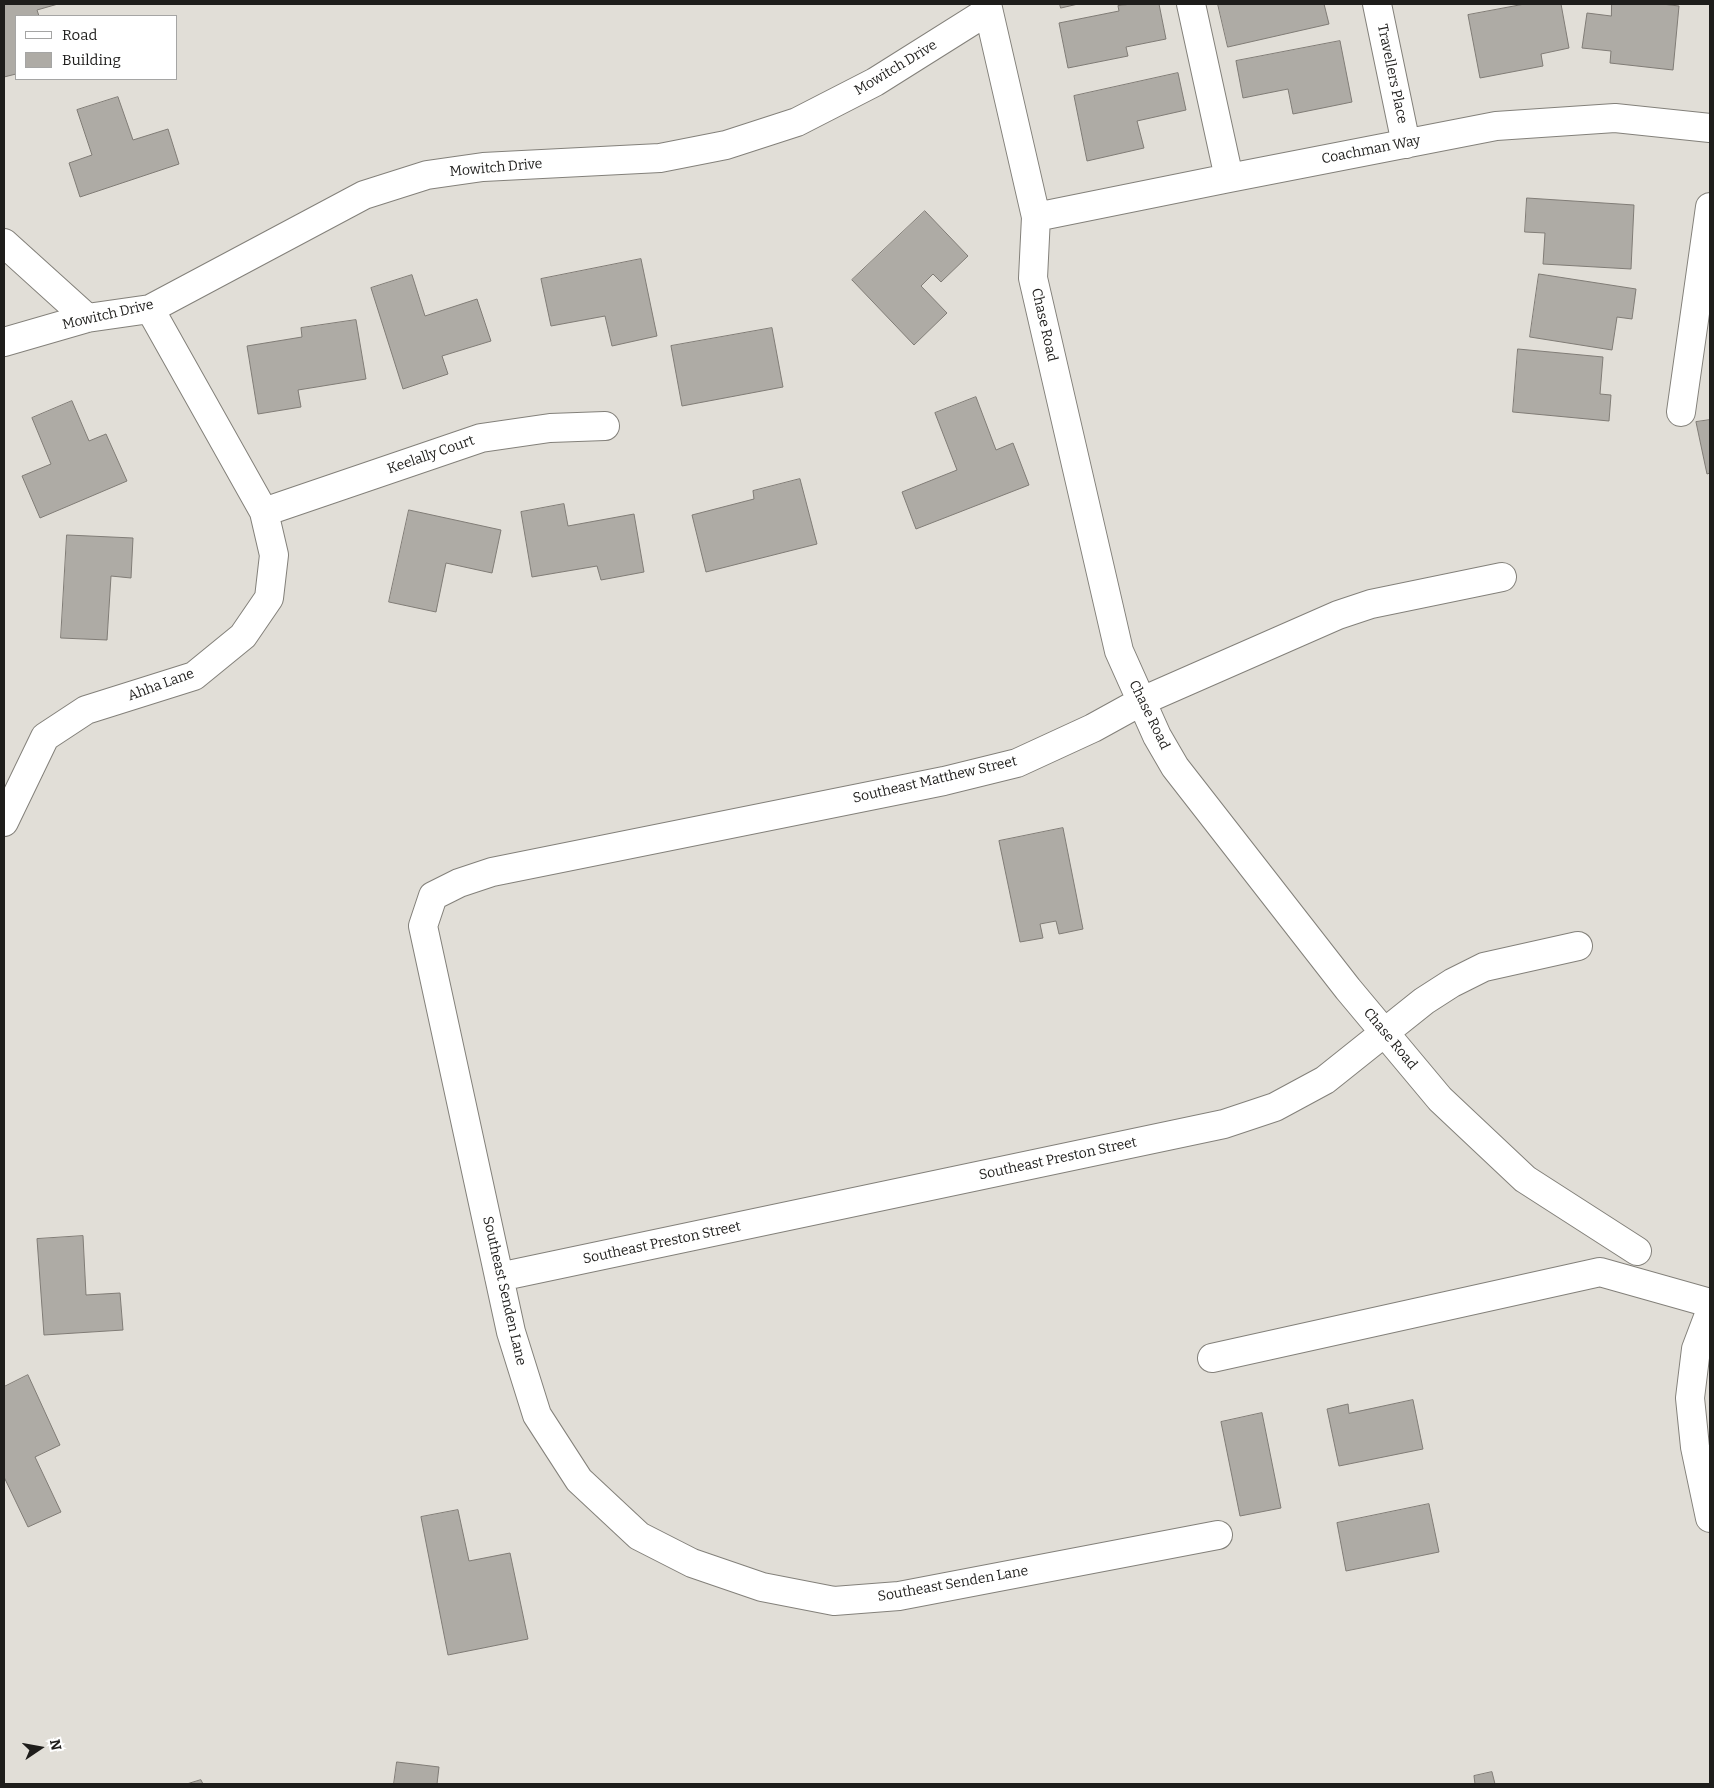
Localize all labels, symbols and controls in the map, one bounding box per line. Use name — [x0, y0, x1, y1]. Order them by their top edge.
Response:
legend — [15, 15, 178, 80]
street label: Travellers Place — [1373, 23, 1411, 125]
text: Road — [62, 26, 97, 44]
street label: Mowitch Drive — [852, 37, 940, 99]
text: Building — [62, 51, 121, 69]
street label: Coachman Way — [1320, 132, 1422, 168]
street label: Mowitch Drive — [449, 156, 543, 180]
street label: Chase Road — [1027, 287, 1061, 363]
street label: Mowitch Drive — [61, 296, 155, 334]
street label: Keelally Court — [385, 432, 477, 478]
street label: Ahha Lane — [126, 665, 196, 705]
street label: Chase Road — [1125, 678, 1173, 752]
street label: Southeast Matthew Street — [851, 753, 1019, 807]
street label: Chase Road — [1359, 1005, 1421, 1073]
street label: Southeast Preston Street — [978, 1134, 1138, 1184]
street label: Southeast Senden Lane — [479, 1215, 529, 1367]
street label: Southeast Preston Street — [582, 1218, 742, 1268]
street label: Southeast Senden Lane — [876, 1562, 1030, 1606]
north arrow — [15, 1723, 65, 1773]
text: N — [46, 1738, 65, 1752]

